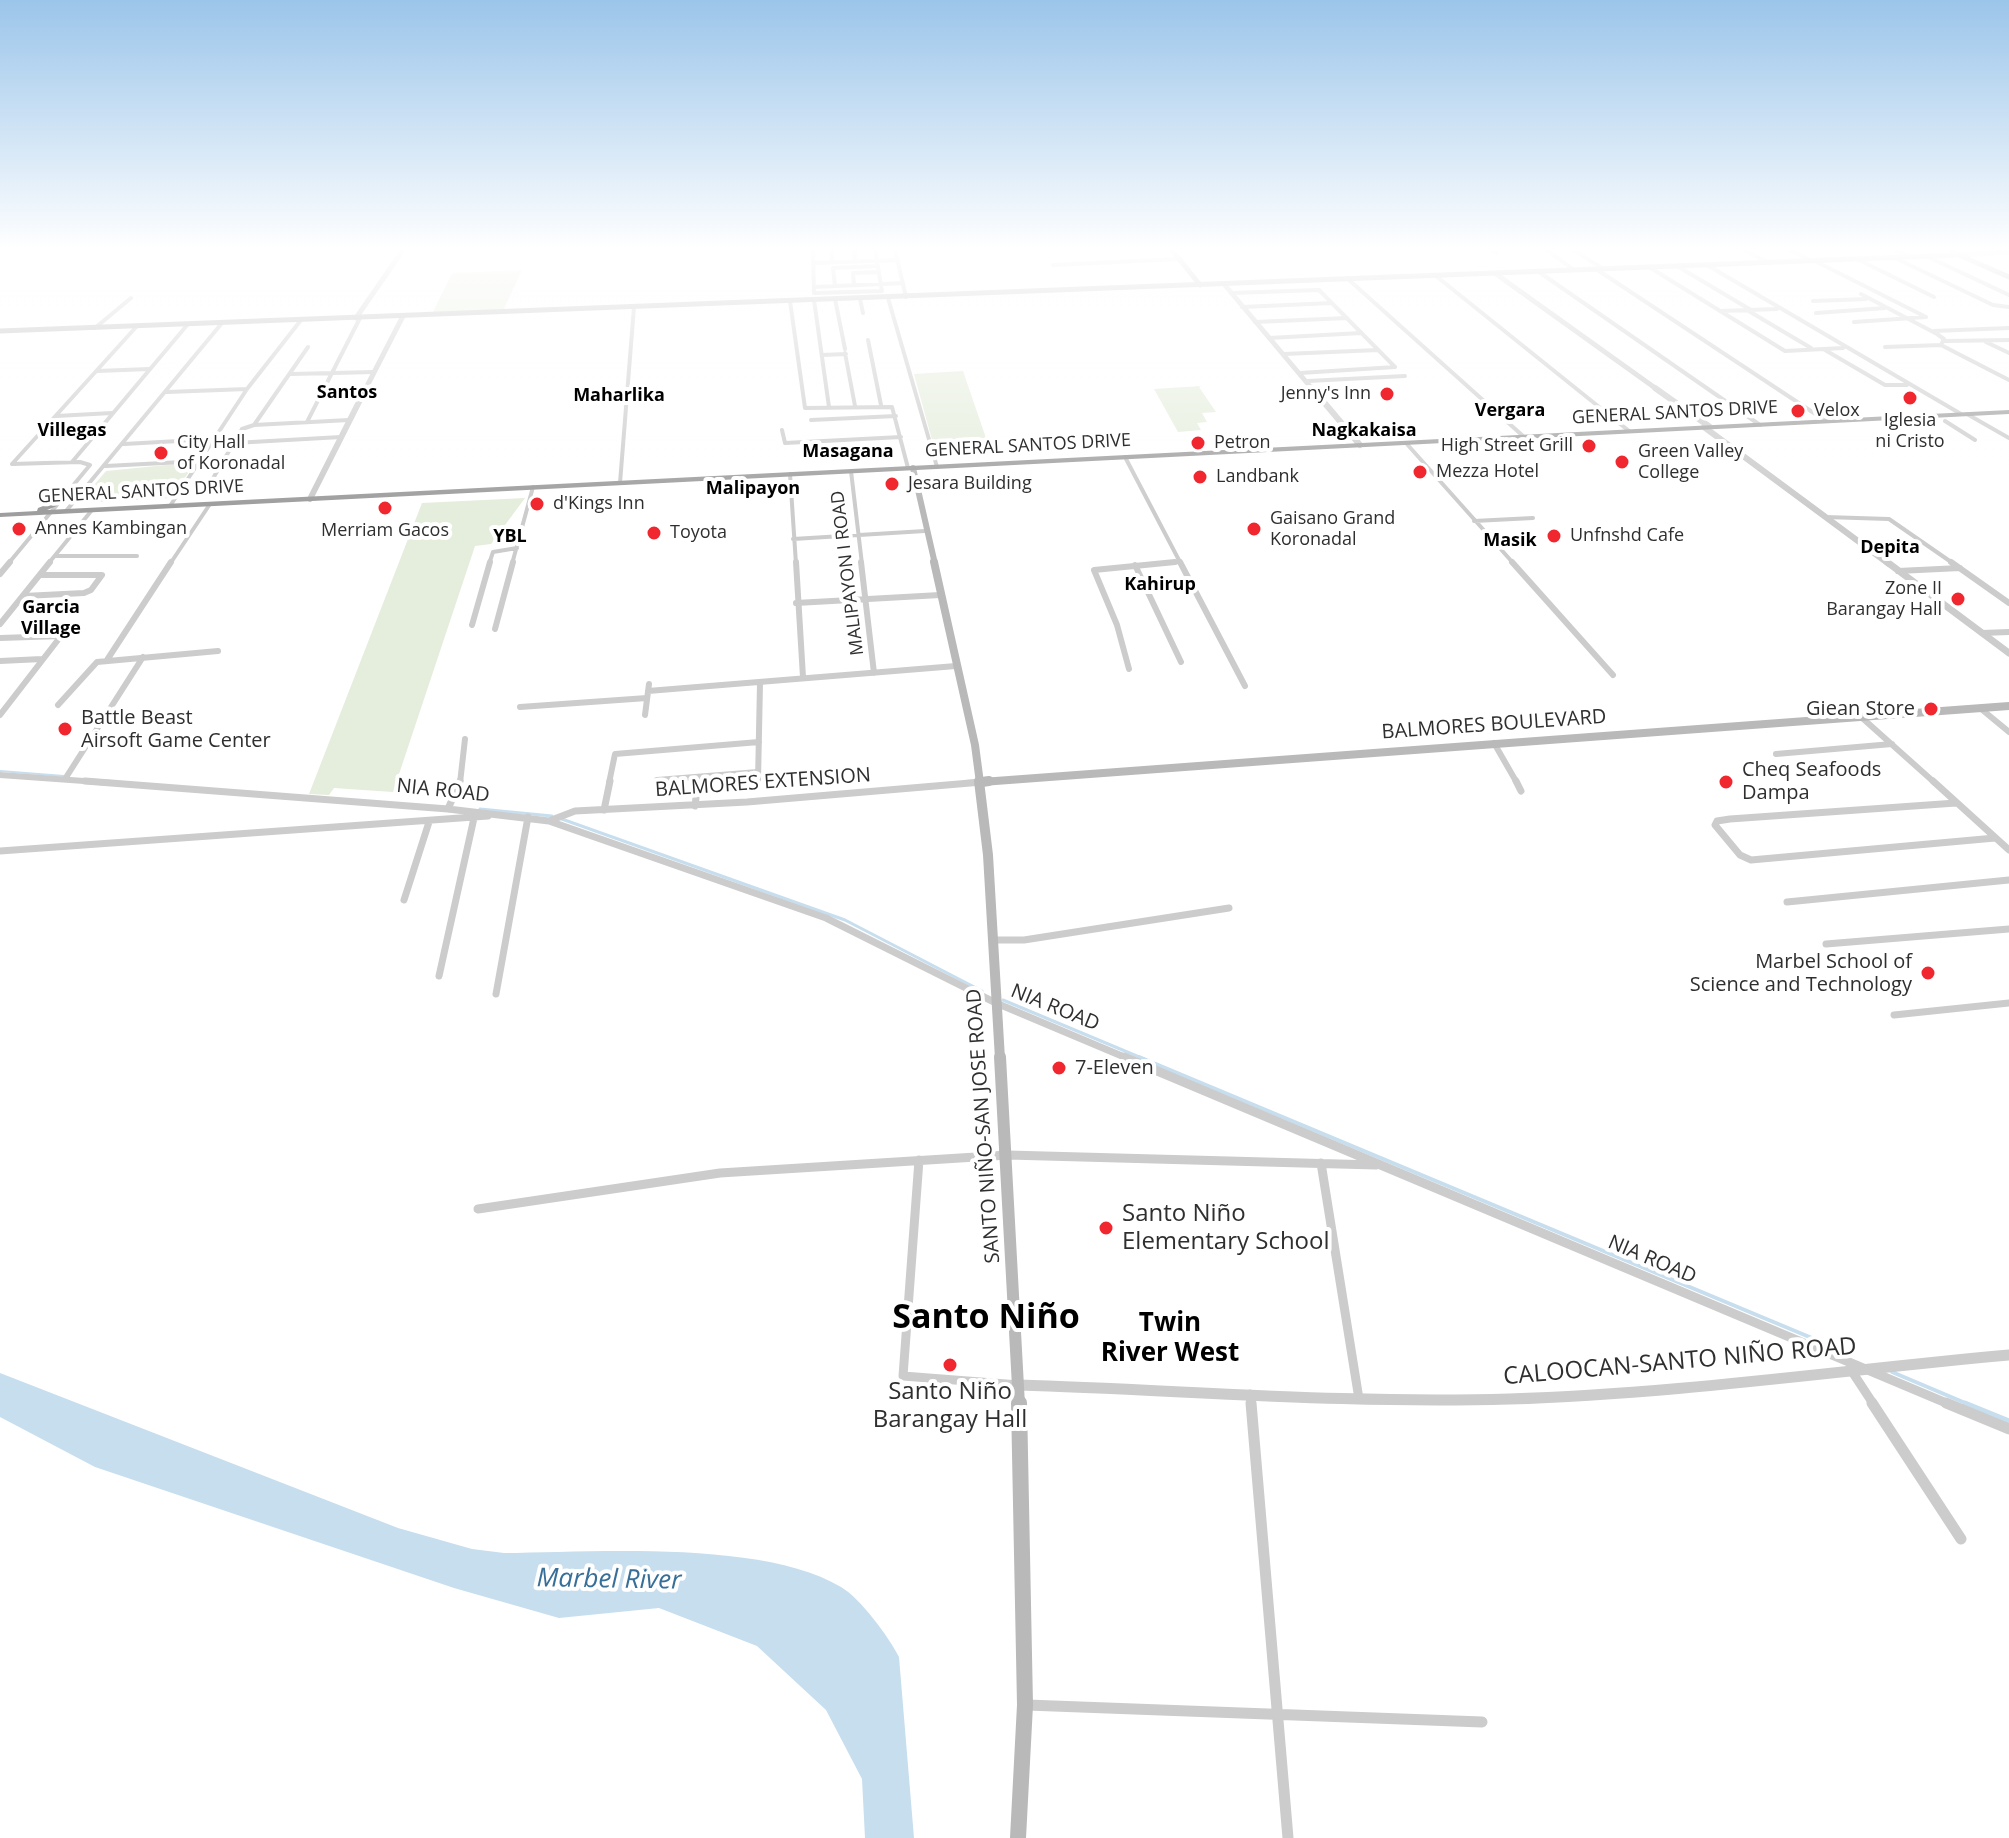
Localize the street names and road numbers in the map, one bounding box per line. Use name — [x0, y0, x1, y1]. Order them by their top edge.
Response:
street label: GENERAL SANTOS DRIVE — [1571, 397, 1779, 429]
street label: GENERAL SANTOS DRIVE — [924, 430, 1132, 462]
street label: GENERAL SANTOS DRIVE — [37, 476, 245, 508]
street label: MALIPAYON I ROAD — [827, 489, 869, 657]
street label: BALMORES BOULEVARD — [1381, 705, 1607, 745]
street label: BALMORES EXTENSION — [654, 763, 872, 803]
street label: NIA ROAD — [395, 774, 491, 808]
street label: NIA ROAD — [1007, 979, 1103, 1037]
street label: SANTO NIÑO-SAN JOSE ROAD — [962, 988, 1006, 1264]
street label: NIA ROAD — [1604, 1231, 1700, 1289]
street label: CALOOCAN-SANTO NIÑO ROAD — [1502, 1332, 1858, 1392]

